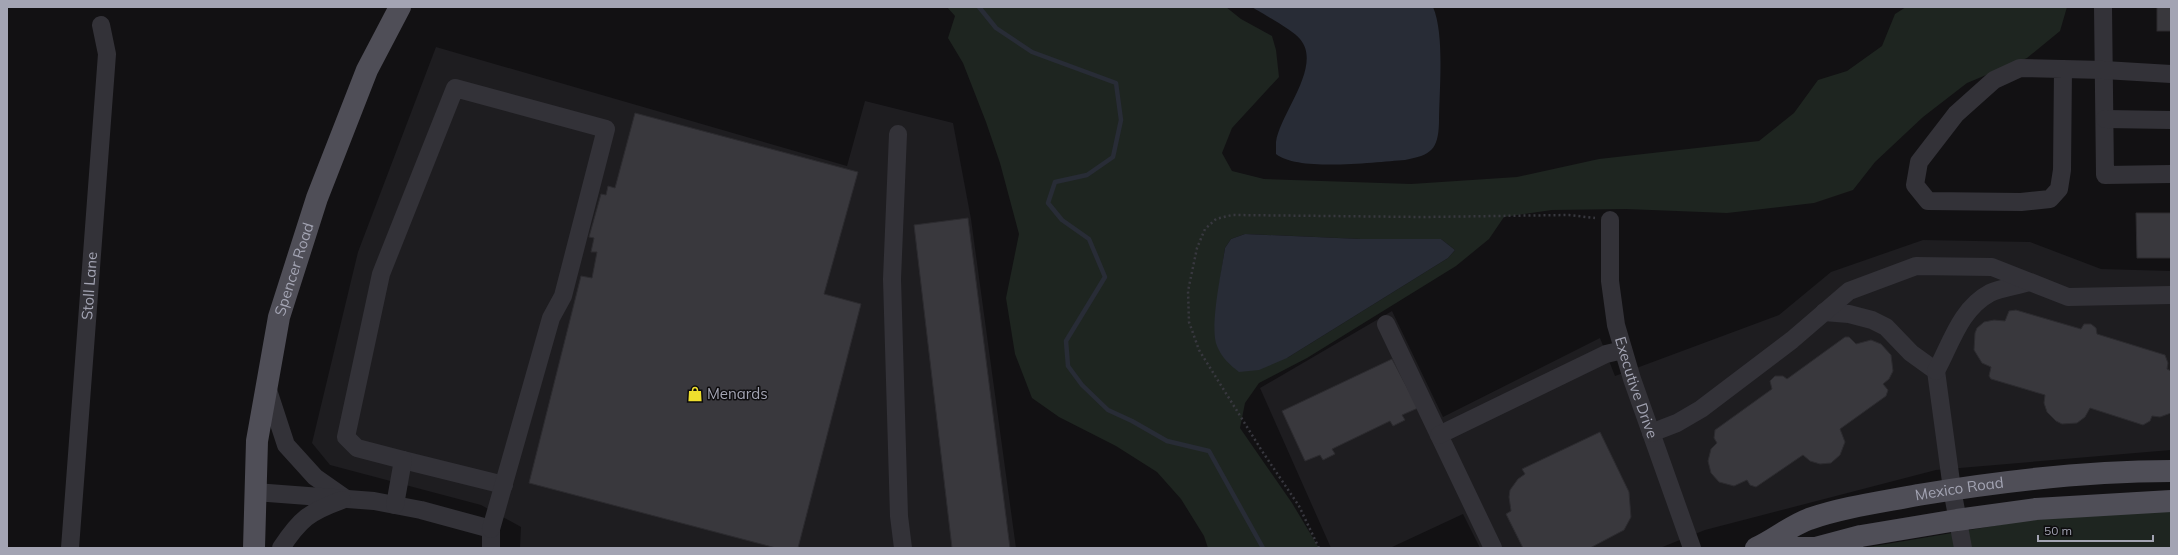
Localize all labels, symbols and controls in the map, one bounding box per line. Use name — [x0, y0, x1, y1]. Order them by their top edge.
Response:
street label: Spencer Road — [270, 220, 318, 318]
street label: Stoll Lane — [77, 251, 101, 320]
street label: Executive Drive — [1611, 334, 1662, 441]
place label: Menards — [707, 384, 768, 403]
shop icon: Menards — [686, 385, 704, 403]
street label: Mexico Road — [1914, 472, 2005, 504]
scale bar — [2038, 517, 2153, 543]
text: 50 m — [2044, 523, 2072, 538]

